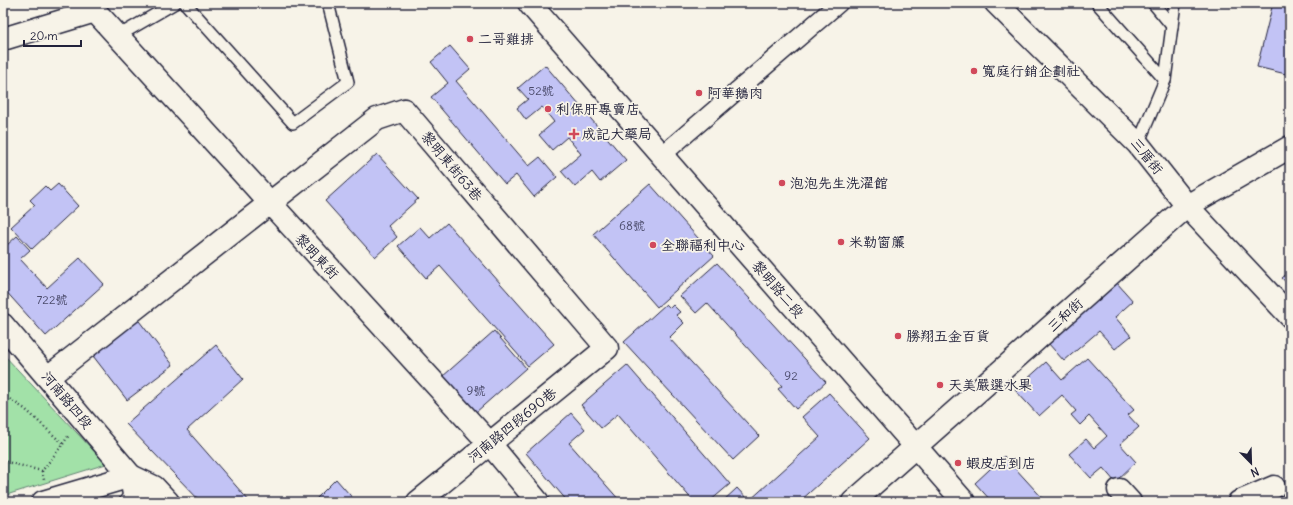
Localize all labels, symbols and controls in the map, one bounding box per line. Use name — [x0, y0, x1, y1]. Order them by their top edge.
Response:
scale bar — [24, 22, 81, 48]
text: 20 m — [30, 28, 58, 43]
place label: 二哥雞排 — [478, 30, 534, 48]
marker: 二哥雞排 — [465, 34, 475, 44]
place label: 寬庭行銷企劃社 — [982, 62, 1080, 80]
marker: 寬庭行銷企劃社 — [969, 66, 979, 76]
house number: 52號 — [528, 83, 554, 98]
place label: 阿華鵝肉 — [707, 84, 763, 102]
marker: 阿華鵝肉 — [694, 88, 704, 98]
place label: 利保肝專賣店 — [556, 100, 640, 118]
marker: 利保肝專賣店 — [543, 104, 553, 114]
place label: 成記大藥局 — [582, 125, 652, 143]
street label: 黎明東街63巷 — [417, 127, 487, 206]
marker: 成記大藥局 — [569, 129, 579, 139]
street label: 三厝街 — [1127, 134, 1167, 178]
place label: 泡泡先生洗濯館 — [790, 174, 888, 192]
marker: 泡泡先生洗濯館 — [777, 178, 787, 188]
house number: 68號 — [619, 218, 645, 233]
street label: 黎明東街 — [291, 229, 343, 283]
place label: 米勒窗簾 — [849, 233, 905, 251]
place label: 全聯福利中心 — [661, 236, 745, 254]
marker: 米勒窗簾 — [836, 237, 846, 247]
marker: 全聯福利中心 — [648, 240, 658, 250]
street label: 黎明路二段 — [748, 257, 808, 321]
house number: 722號 — [36, 292, 68, 307]
street label: 三和街 — [1043, 294, 1087, 336]
place label: 勝翔五金百貨 — [906, 327, 990, 345]
marker: 勝翔五金百貨 — [893, 331, 903, 341]
street label: 河南路四段 — [38, 367, 96, 433]
house number: 92 — [784, 368, 798, 383]
place label: 天美嚴選水果 — [948, 376, 1032, 394]
marker: 天美嚴選水果 — [935, 380, 945, 390]
street label: 河南路四段690巷 — [464, 383, 561, 466]
house number: 9號 — [467, 383, 485, 398]
north arrow — [1231, 443, 1271, 483]
place label: 蝦皮店到店 — [966, 454, 1036, 472]
marker: 蝦皮店到店 — [953, 458, 963, 468]
text: N — [1249, 464, 1261, 480]

